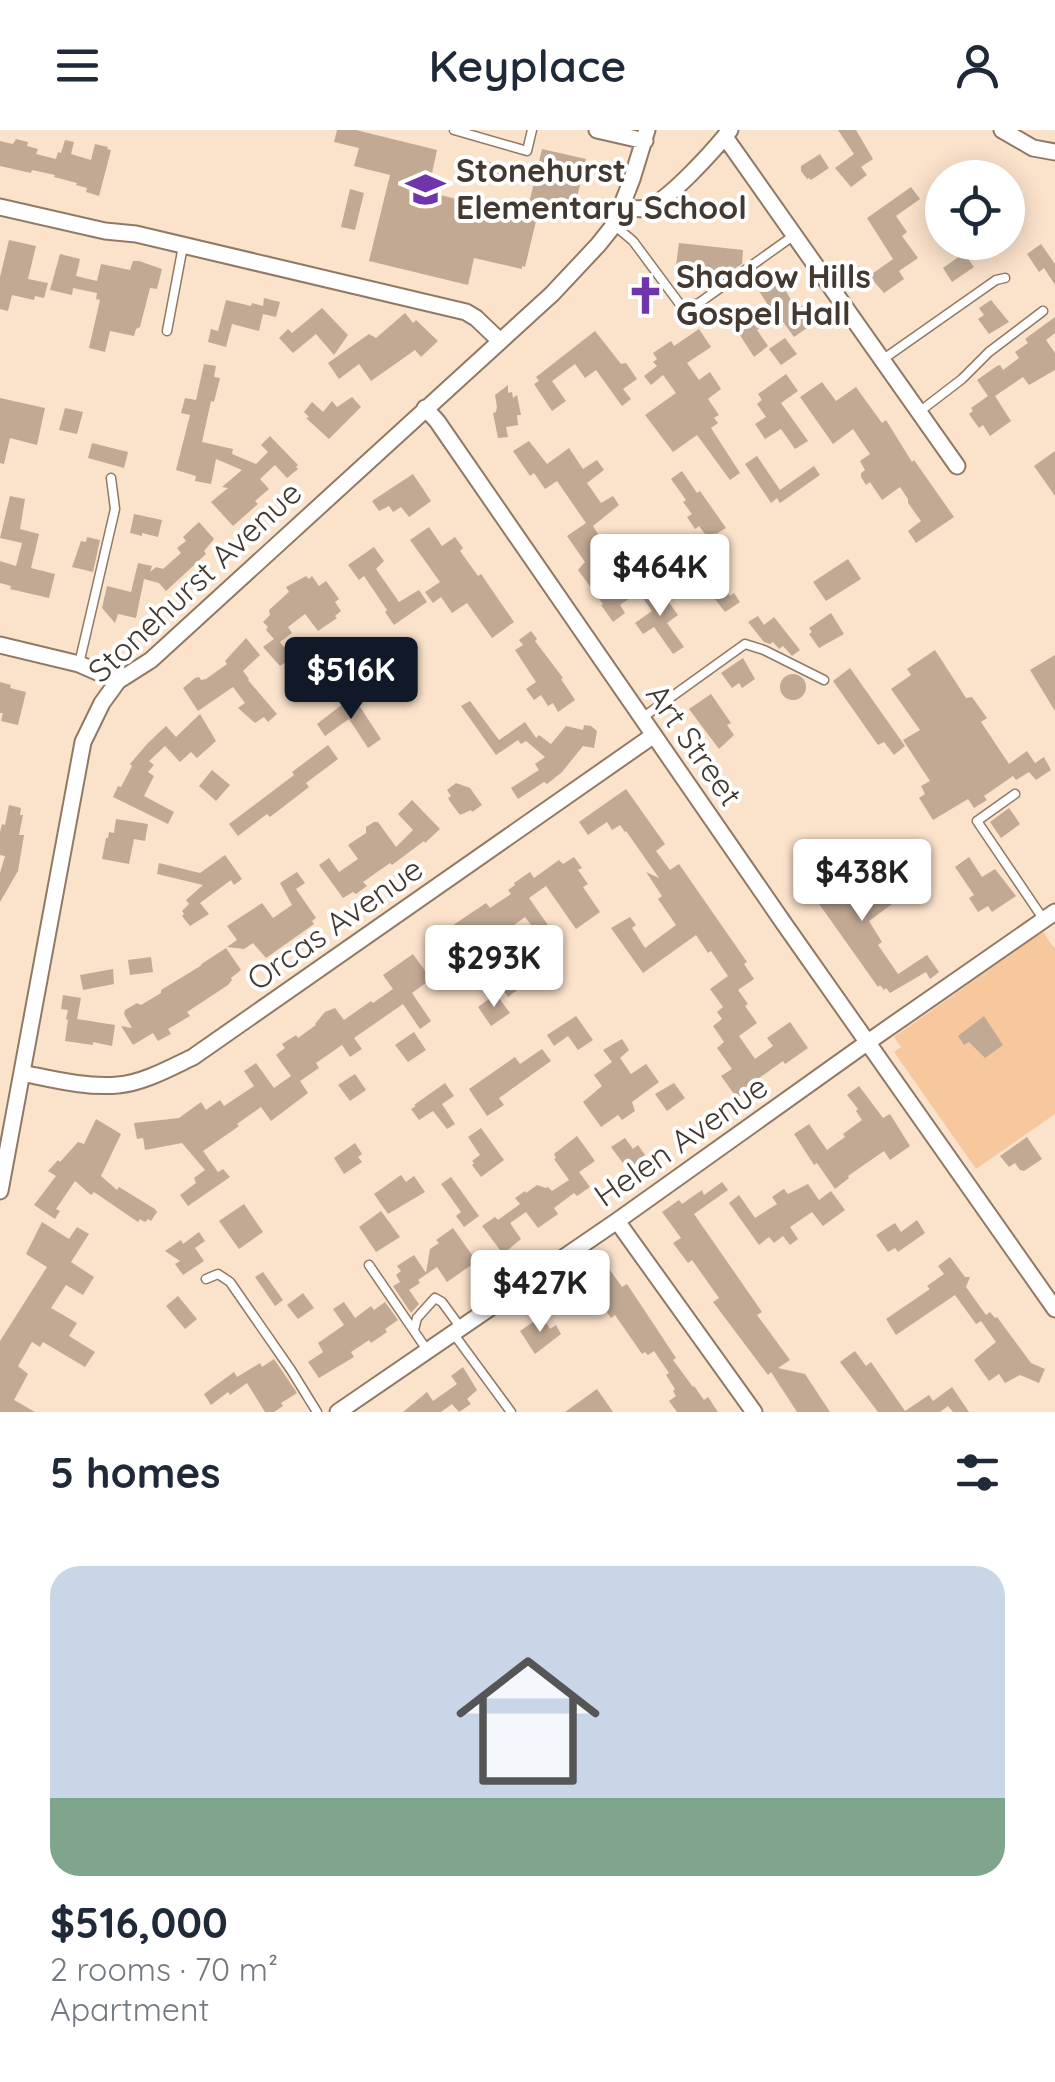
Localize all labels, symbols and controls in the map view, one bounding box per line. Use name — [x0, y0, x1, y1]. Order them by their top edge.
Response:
text: Keyplace — [429, 37, 626, 93]
icon: menu — [50, 38, 105, 93]
icon: person — [950, 38, 1005, 93]
place label: Stonehurst Elementary School — [456, 150, 747, 227]
map controls — [925, 160, 1025, 260]
button: locate — [925, 160, 1025, 260]
school or university icon: Stonehurst Elementary School — [405, 168, 447, 210]
place label: Shadow Hills Gospel Hall — [676, 256, 871, 333]
church icon: Shadow Hills Gospel Hall — [625, 274, 667, 316]
street label: Stonehurst Avenue — [79, 472, 309, 690]
pin: $464K — [590, 534, 730, 619]
text: $464K — [612, 546, 708, 586]
pin: $516K — [281, 637, 421, 722]
text: $516K — [307, 649, 395, 689]
street label: Art Street — [638, 676, 751, 813]
pin: $438K — [792, 839, 932, 924]
street label: Orcas Avenue — [239, 848, 430, 998]
text: $438K — [815, 851, 909, 891]
pin: $293K — [424, 925, 564, 1010]
text: $293K — [447, 937, 541, 977]
street label: Helen Avenue — [586, 1066, 775, 1215]
pin: $427K — [470, 1250, 610, 1335]
text: $427K — [493, 1262, 587, 1302]
icon: filters — [950, 1445, 1005, 1500]
text: 5 homes — [50, 1446, 221, 1499]
icon: home — [438, 1631, 618, 1811]
text: $516,000 — [50, 1896, 228, 1949]
text: 2 rooms · 70 m² — [50, 1949, 278, 1989]
text: Apartment — [50, 1989, 209, 2029]

